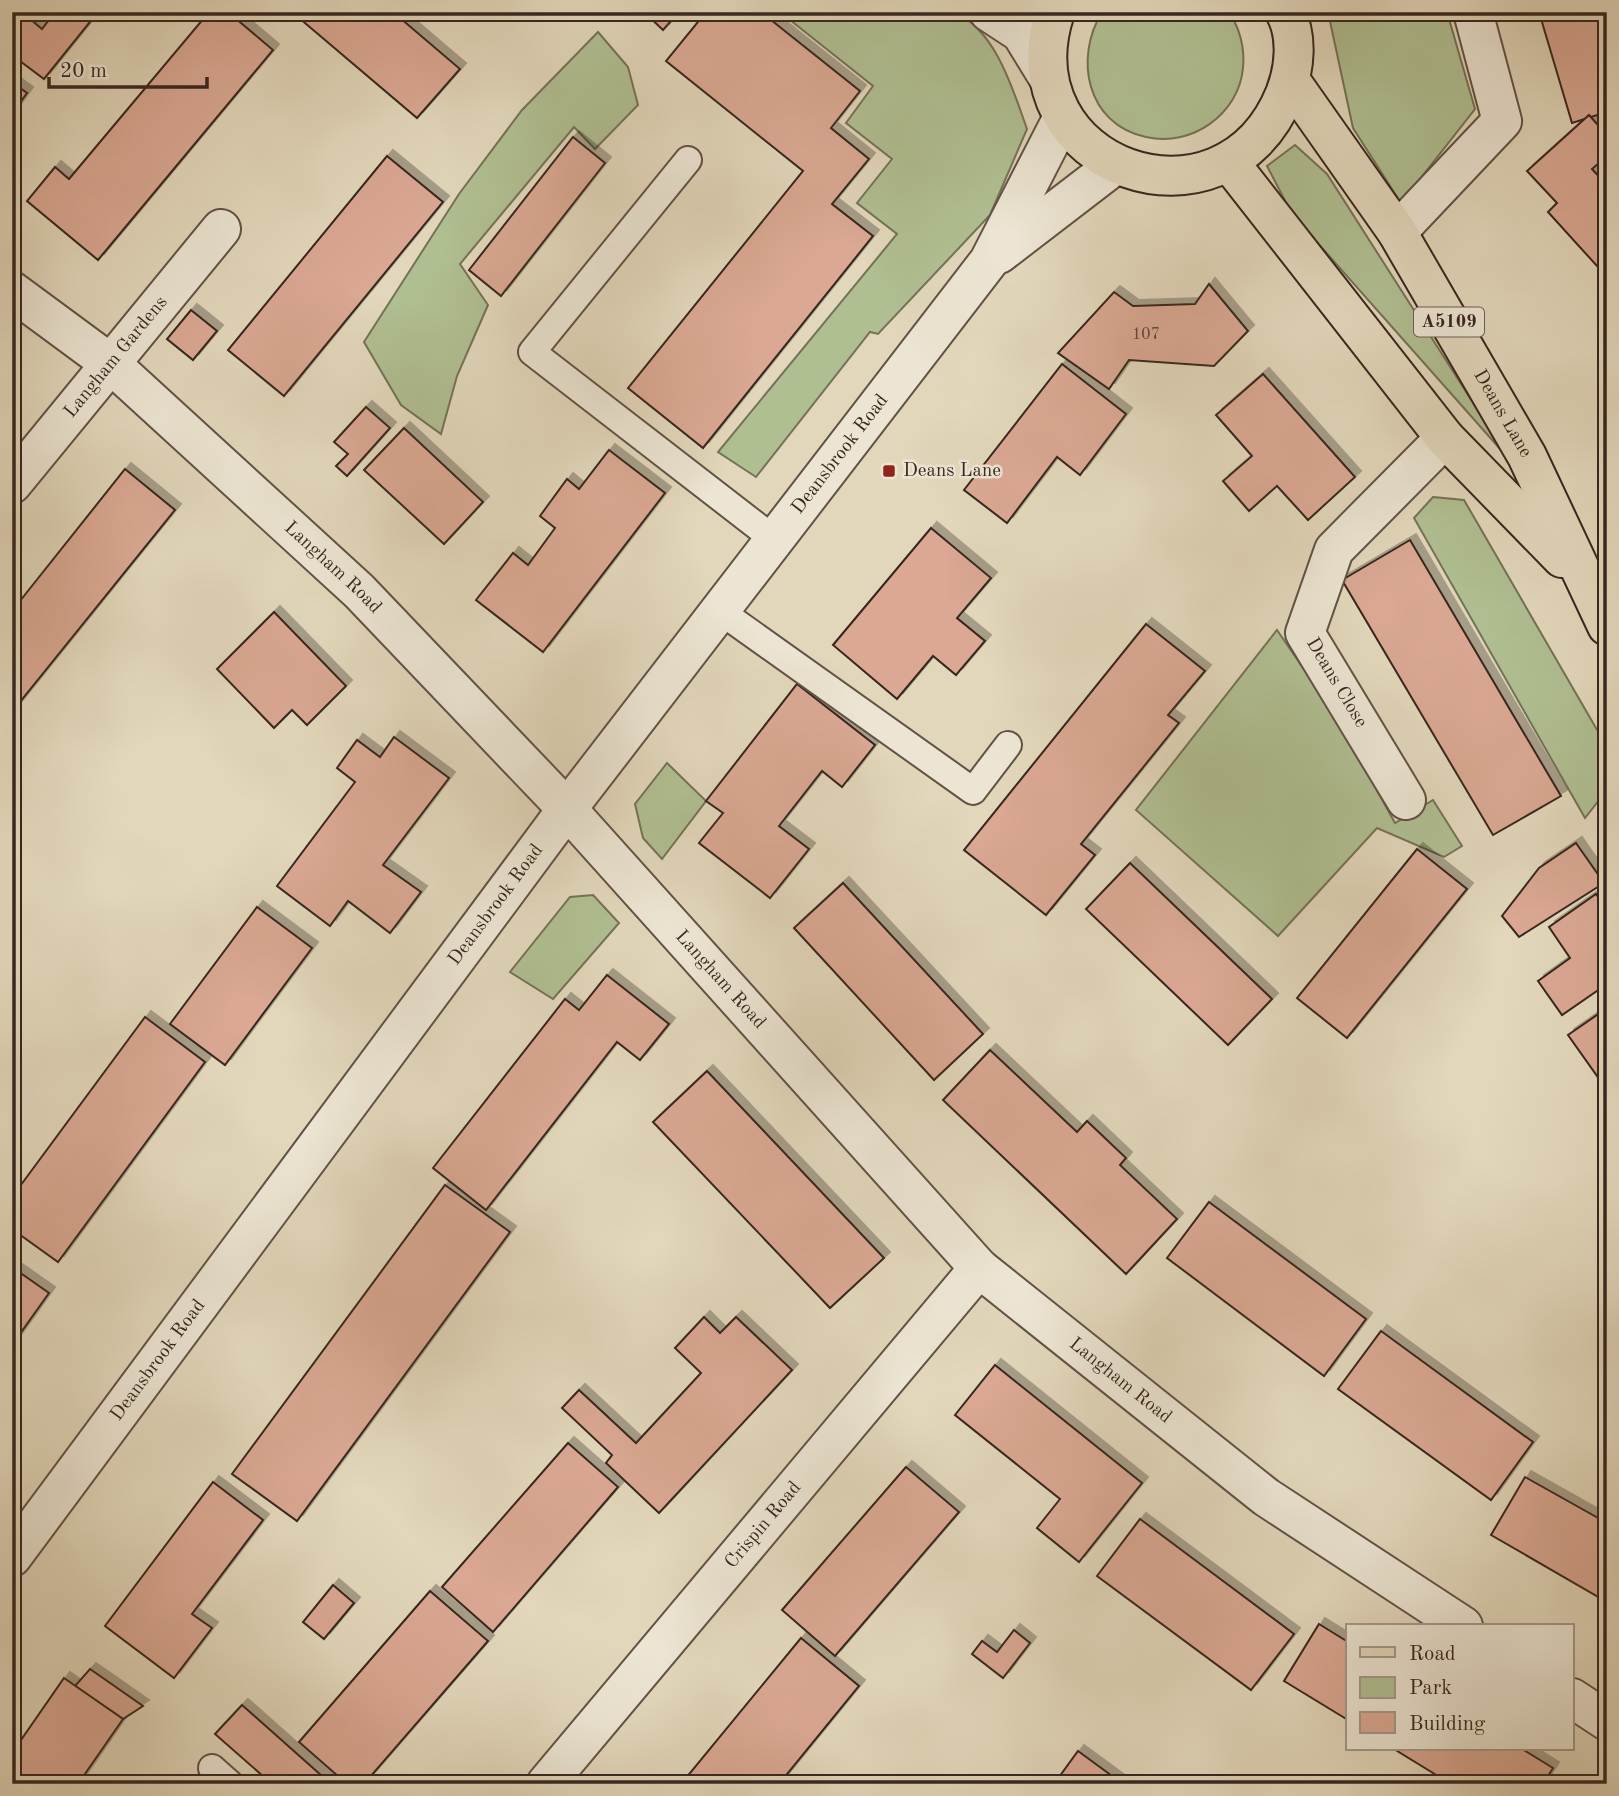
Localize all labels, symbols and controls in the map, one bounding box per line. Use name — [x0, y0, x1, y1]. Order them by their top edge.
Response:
scale bar — [49, 46, 206, 90]
text: 20 m — [60, 61, 107, 82]
street label: Langham Gardens — [61, 293, 171, 422]
road number: A5109 — [1414, 308, 1484, 336]
house number: 107 — [1132, 327, 1160, 343]
street label: Deans Lane — [1470, 367, 1535, 461]
street label: Deansbrook Road — [788, 391, 892, 518]
place label: Deans Lane — [903, 462, 1001, 481]
marker: Deans Lane — [881, 463, 897, 479]
street label: Langham Road — [280, 518, 385, 617]
street label: Deans Close — [1302, 635, 1370, 731]
street label: Deansbrook Road — [445, 841, 547, 969]
street label: Langham Road — [671, 927, 769, 1033]
street label: Deansbrook Road — [107, 1296, 209, 1424]
street label: Langham Road — [1065, 1334, 1175, 1427]
street label: Crispin Road — [722, 1478, 805, 1572]
legend — [1346, 1624, 1574, 1750]
text: Road — [1409, 1644, 1456, 1665]
text: Park — [1409, 1678, 1452, 1699]
text: Building — [1409, 1714, 1486, 1735]

